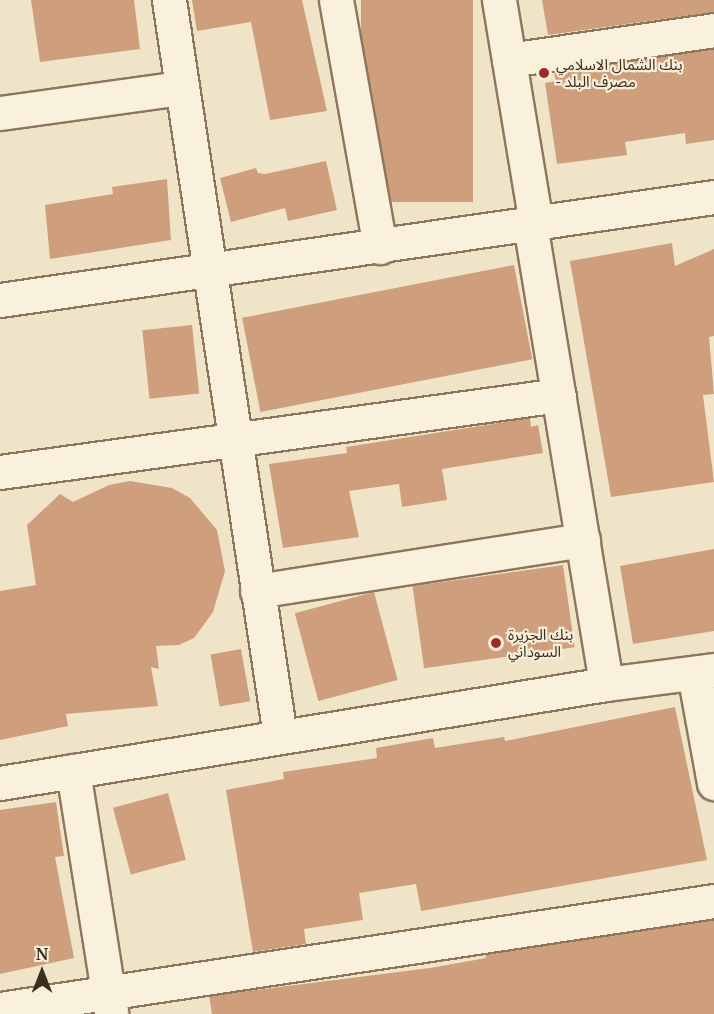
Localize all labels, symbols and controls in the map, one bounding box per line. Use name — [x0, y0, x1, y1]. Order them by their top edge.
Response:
place label: بنك الشمال الاسلامي - مصرف البلد — [556, 55, 682, 90]
marker: بنك الشمال الاسلامي - مصرف البلد — [537, 66, 551, 80]
place label: بنك الجزيرة السوداني — [508, 625, 573, 660]
marker: بنك الجزيرة السوداني — [489, 636, 503, 650]
north arrow — [12, 942, 72, 1002]
text: N — [36, 943, 48, 965]

